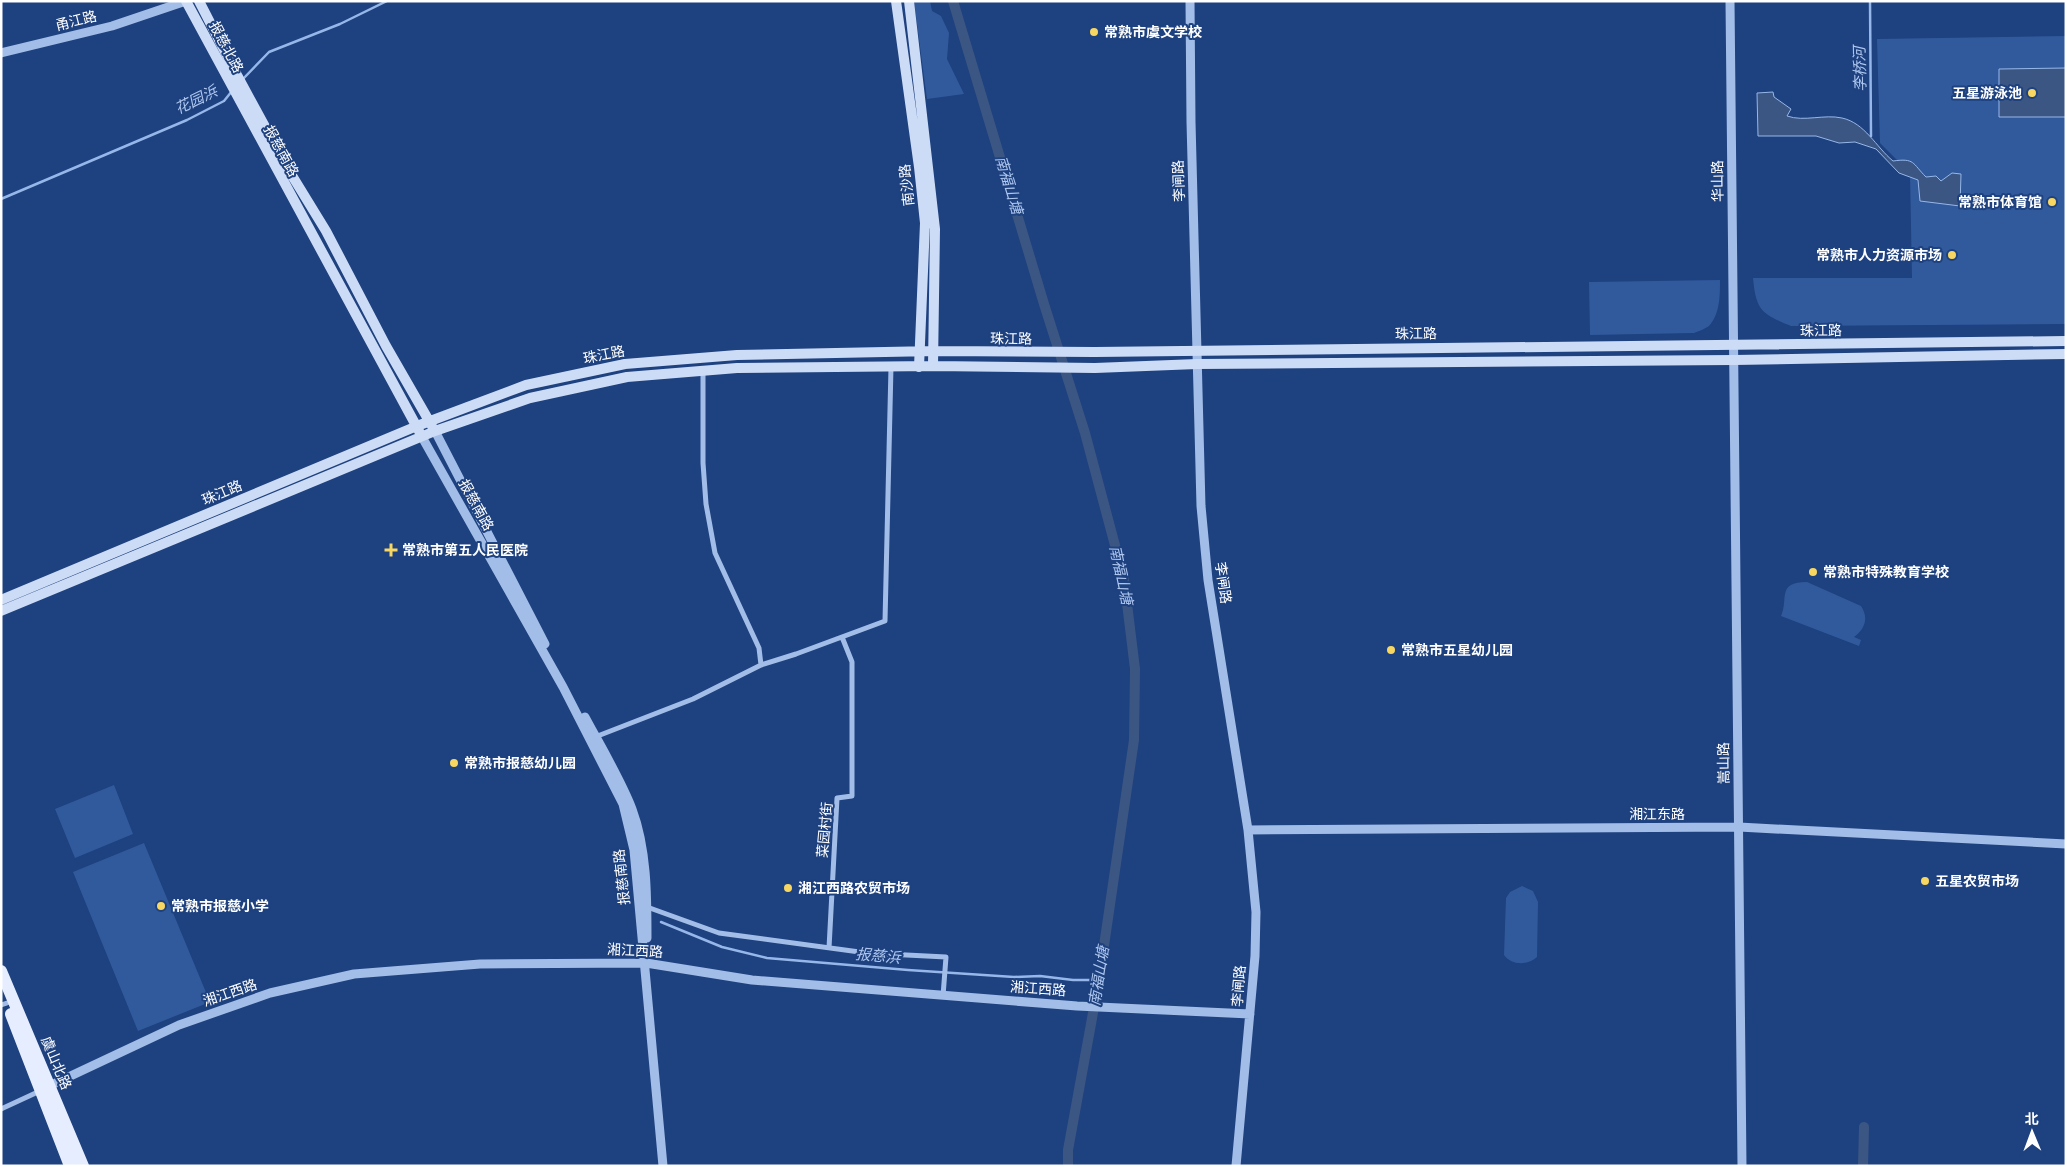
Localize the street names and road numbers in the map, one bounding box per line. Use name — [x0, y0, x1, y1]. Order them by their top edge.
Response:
street label: 甬江路 — [54, 8, 98, 34]
street label: 报慈北路 — [205, 18, 247, 76]
street label: 报慈南路 — [260, 122, 302, 180]
street label: 李闸路 — [1170, 160, 1188, 202]
street label: 华山路 — [1709, 160, 1727, 202]
street label: 南沙路 — [896, 163, 918, 207]
street label: 珠江路 — [1800, 322, 1842, 340]
street label: 珠江路 — [1395, 325, 1437, 343]
street label: 珠江路 — [990, 330, 1032, 348]
street label: 珠江路 — [582, 343, 626, 367]
street label: 报慈南路 — [455, 476, 497, 534]
street label: 珠江路 — [199, 477, 245, 509]
street label: 李闸路 — [1212, 561, 1234, 605]
street label: 嵩山路 — [1715, 742, 1733, 784]
street label: 菜园村街 — [814, 801, 836, 859]
street label: 湘江东路 — [1629, 806, 1685, 823]
street label: 报慈南路 — [611, 848, 633, 906]
street label: 湘江西路 — [607, 941, 663, 961]
street label: 李闸路 — [1229, 964, 1249, 1008]
street label: 湘江西路 — [201, 976, 259, 1010]
street label: 湘江西路 — [1009, 979, 1067, 999]
street label: 虞山北路 — [37, 1034, 75, 1092]

